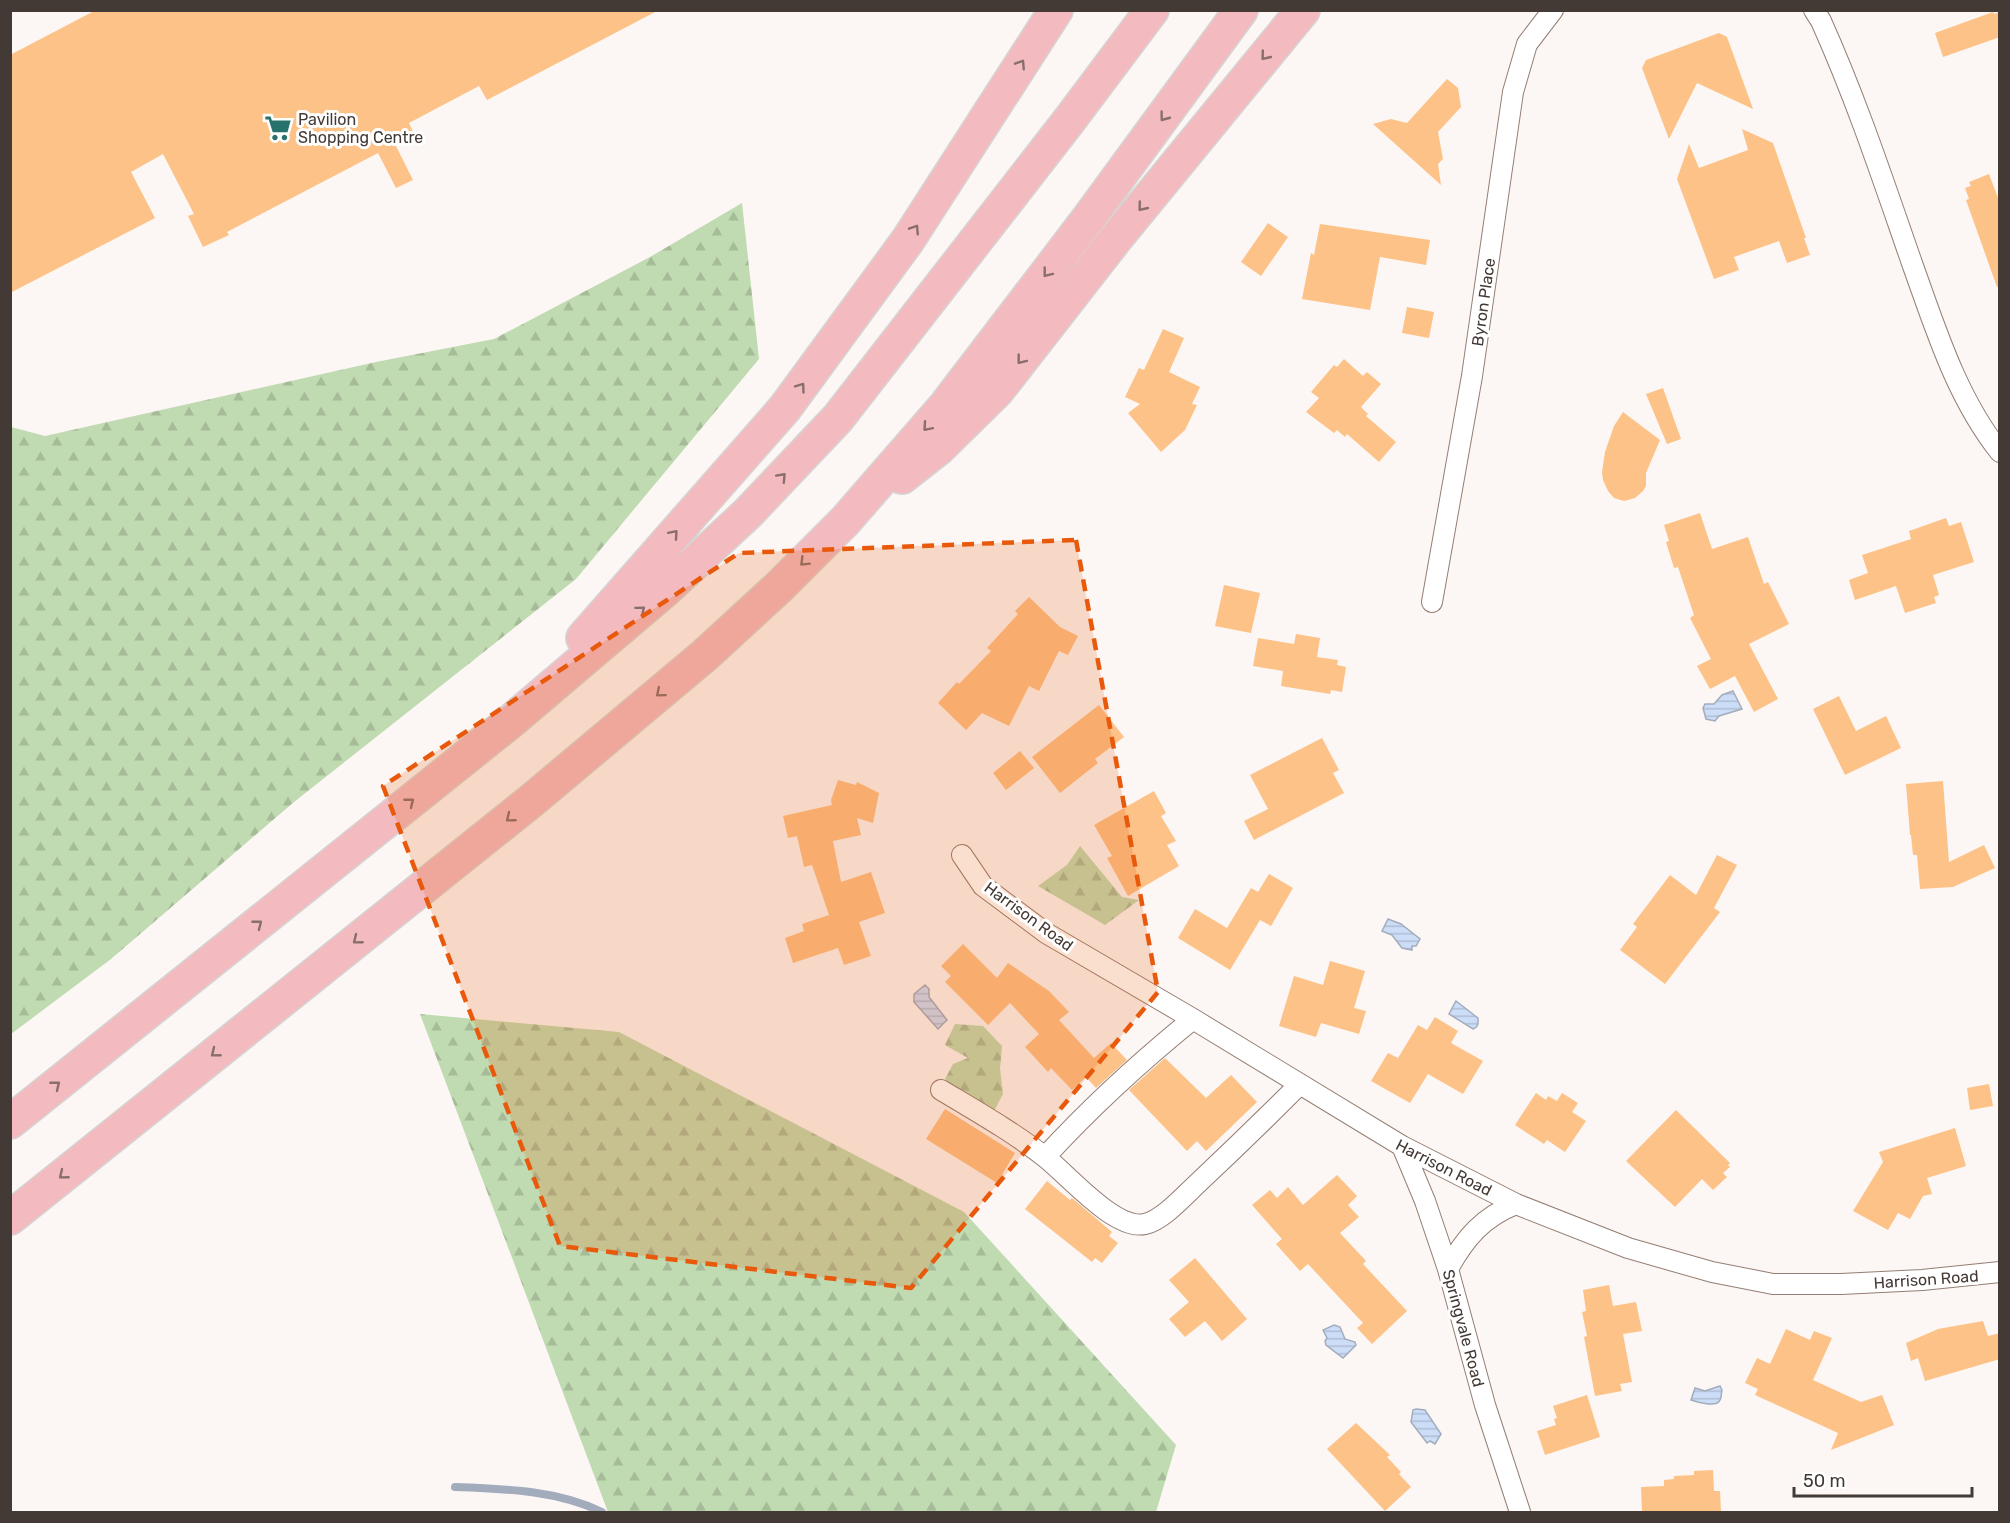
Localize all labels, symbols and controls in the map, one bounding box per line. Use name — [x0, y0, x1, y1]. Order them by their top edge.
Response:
one-way arrow — [1262, 49, 1273, 60]
one-way arrow — [1013, 60, 1024, 71]
place label: Pavilion Shopping Centre — [298, 110, 423, 147]
one-way arrow — [1160, 111, 1171, 122]
supermarket icon: Pavilion Shopping Centre — [263, 113, 293, 143]
one-way arrow — [1138, 200, 1149, 211]
one-way arrow — [908, 224, 919, 235]
street label: Byron Place — [1468, 257, 1499, 347]
one-way arrow — [1043, 267, 1054, 278]
one-way arrow — [1018, 353, 1029, 364]
one-way arrow — [794, 382, 805, 393]
one-way arrow — [923, 420, 934, 431]
one-way arrow — [775, 473, 786, 484]
one-way arrow — [667, 530, 678, 541]
one-way arrow — [800, 555, 810, 566]
one-way arrow — [634, 607, 645, 618]
one-way arrow — [655, 686, 666, 697]
one-way arrow — [403, 799, 414, 810]
one-way arrow — [506, 810, 517, 821]
street label: Harrison Road — [981, 878, 1077, 955]
one-way arrow — [251, 921, 262, 932]
one-way arrow — [353, 932, 364, 943]
one-way arrow — [211, 1046, 222, 1057]
one-way arrow — [49, 1082, 60, 1093]
street label: Harrison Road — [1393, 1135, 1495, 1200]
one-way arrow — [59, 1168, 70, 1179]
street label: Harrison Road — [1873, 1266, 1979, 1293]
street label: Springvale Road — [1439, 1267, 1488, 1389]
scale bar — [1794, 1460, 1972, 1498]
text: 50 m — [1803, 1470, 1846, 1492]

